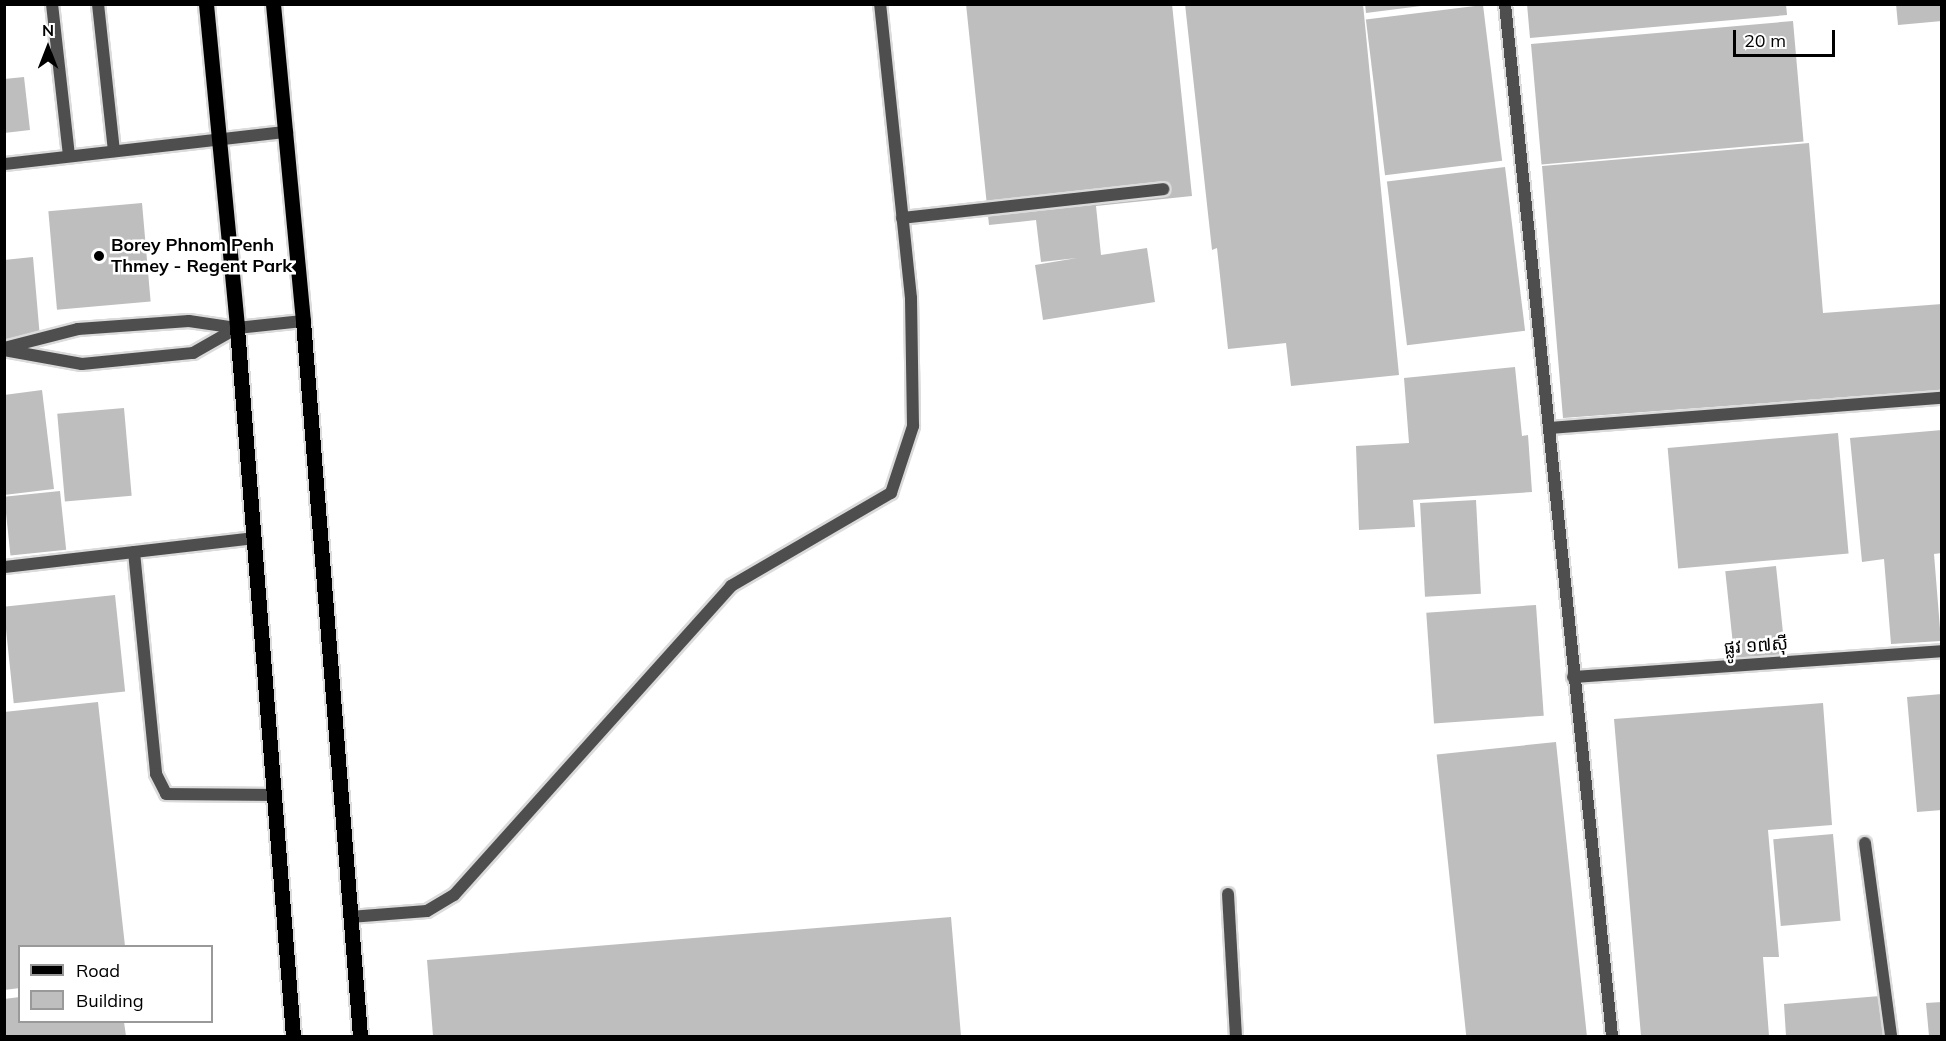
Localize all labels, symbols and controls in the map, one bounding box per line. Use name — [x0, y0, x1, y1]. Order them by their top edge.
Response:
north arrow — [18, 18, 78, 78]
scale bar — [1736, 18, 1838, 56]
text: N — [42, 20, 54, 40]
text: 20 m — [1744, 29, 1786, 52]
place label: Borey Phnom Penh Thmey - Regent Park — [111, 235, 292, 278]
marker: Borey Phnom Penh Thmey - Regent Park — [92, 249, 106, 263]
street label: ផ្លូវ ១៧ស៊ី — [1723, 633, 1789, 659]
legend — [18, 945, 213, 1023]
text: Road — [76, 959, 120, 982]
text: Building — [76, 989, 144, 1012]

